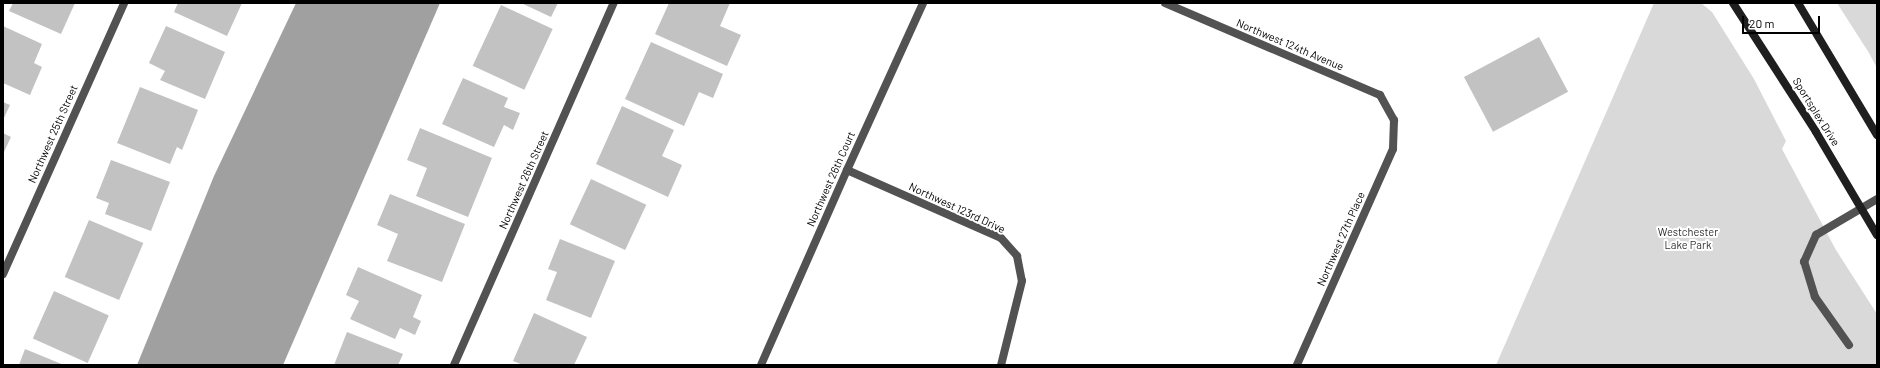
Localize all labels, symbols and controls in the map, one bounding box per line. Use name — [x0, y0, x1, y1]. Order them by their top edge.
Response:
scale bar — [1744, 8, 1822, 34]
street label: Northwest 124th Avenue — [1234, 16, 1346, 74]
text: 20 m — [1749, 16, 1775, 30]
street label: Sportsplex Drive — [1790, 75, 1842, 149]
street label: Northwest 25th Street — [25, 83, 81, 185]
street label: Northwest 26th Street — [496, 129, 552, 231]
street label: Northwest 26th Court — [804, 129, 858, 229]
street label: Northwest 123rd Drive — [907, 180, 1007, 236]
street label: Northwest 27th Place — [1314, 190, 1368, 288]
park label: Westchester Lake Park — [1658, 226, 1718, 252]

